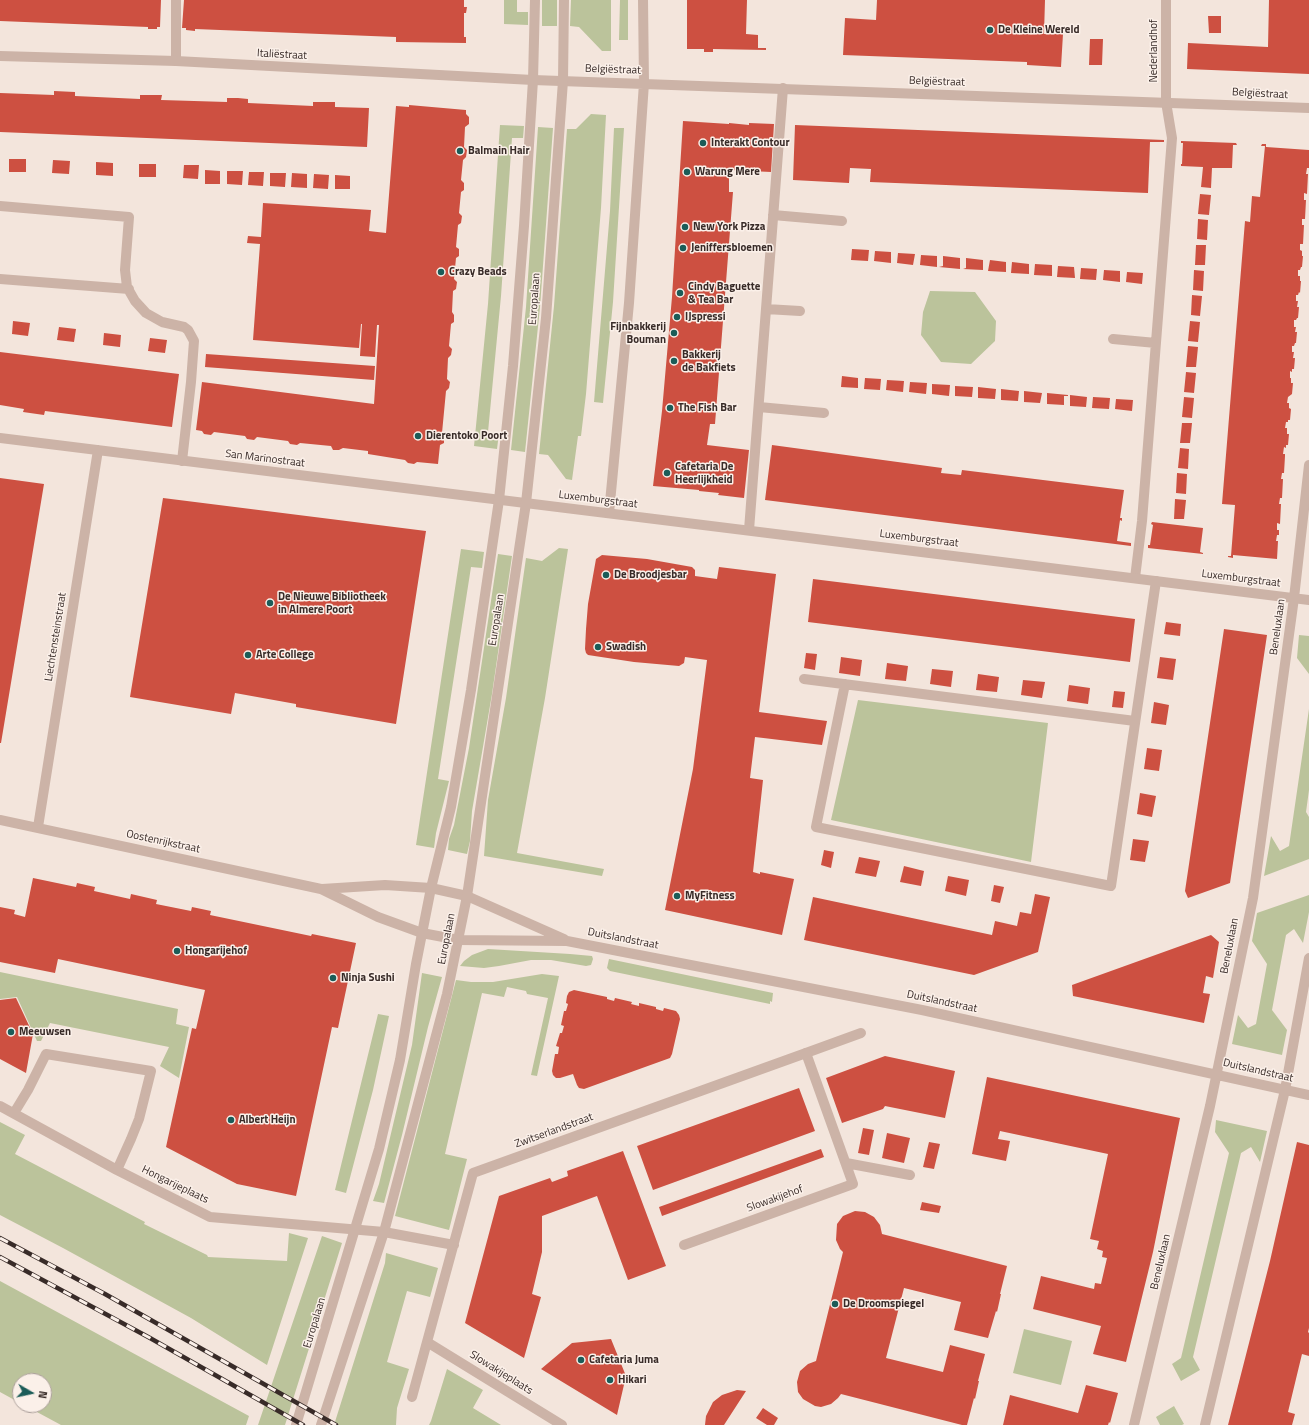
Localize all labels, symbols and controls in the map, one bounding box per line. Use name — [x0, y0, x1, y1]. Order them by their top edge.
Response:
street label: Nederlandhof — [1147, 19, 1161, 83]
place label: De Kleine Wereld — [998, 23, 1079, 37]
marker: De Kleine Wereld — [985, 25, 995, 35]
street label: Italiëstraat — [257, 47, 307, 63]
street label: Belgiëstraat — [585, 62, 641, 78]
street label: Belgiëstraat — [909, 74, 965, 90]
street label: Belgiëstraat — [1232, 86, 1288, 102]
place label: Interakt Contour — [711, 136, 789, 150]
marker: Interakt Contour — [698, 138, 708, 148]
place label: Balmain Hair — [468, 144, 529, 158]
marker: Balmain Hair — [455, 146, 465, 156]
place label: Warung Mere — [695, 165, 760, 179]
marker: Warung Mere — [682, 167, 692, 177]
place label: New York Pizza — [693, 220, 765, 234]
marker: New York Pizza — [680, 222, 690, 232]
place label: Jeniffersbloemen — [691, 241, 773, 255]
marker: Jeniffersbloemen — [678, 243, 688, 253]
place label: Crazy Beads — [449, 265, 507, 279]
marker: Crazy Beads — [436, 267, 446, 277]
street label: Europalaan — [527, 273, 543, 325]
place label: Cindy Baguette & Tea Bar — [688, 280, 760, 306]
marker: Cindy Baguette & Tea Bar — [675, 288, 685, 298]
place label: IJspressi — [685, 310, 726, 324]
marker: IJspressi — [672, 312, 682, 322]
place label: Fijnbakkerij Bouman — [610, 320, 666, 346]
marker: Fijnbakkerij Bouman — [669, 328, 679, 338]
place label: Bakkerij de Bakfiets — [682, 348, 736, 374]
marker: Bakkerij de Bakfiets — [669, 356, 679, 366]
place label: The Fish Bar — [678, 401, 737, 415]
marker: The Fish Bar — [665, 403, 675, 413]
place label: Dierentoko Poort — [426, 429, 507, 443]
marker: Dierentoko Poort — [413, 431, 423, 441]
street label: San Marinostraat — [224, 448, 306, 470]
place label: Cafetaria De Heerlijkheid — [675, 460, 733, 486]
marker: Cafetaria De Heerlijkheid — [662, 468, 672, 478]
street label: Luxemburgstraat — [558, 489, 638, 511]
street label: Luxemburgstraat — [879, 528, 959, 550]
place label: De Broodjesbar — [614, 568, 687, 582]
street label: Luxemburgstraat — [1201, 568, 1281, 590]
marker: De Broodjesbar — [601, 570, 611, 580]
place label: De Nieuwe Bibliotheek in Almere Poort — [278, 590, 386, 616]
street label: Liechtensteinstraat — [42, 592, 70, 682]
street label: Europalaan — [486, 593, 508, 647]
marker: De Nieuwe Bibliotheek in Almere Poort — [265, 598, 275, 608]
street label: Beneluxlaan — [1268, 598, 1288, 656]
place label: Swadish — [606, 640, 646, 654]
marker: Swadish — [593, 642, 603, 652]
place label: Arte College — [256, 648, 314, 662]
marker: Arte College — [243, 650, 253, 660]
street label: Oostenrijkstraat — [125, 828, 201, 856]
place label: MyFitness — [685, 889, 735, 903]
marker: MyFitness — [672, 891, 682, 901]
street label: Europalaan — [436, 912, 458, 966]
street label: Beneluxlaan — [1218, 917, 1242, 975]
street label: Duitslandstraat — [587, 926, 659, 952]
place label: Hongarijehof — [185, 944, 247, 958]
marker: Hongarijehof — [172, 946, 182, 956]
place label: Ninja Sushi — [341, 971, 395, 985]
marker: Ninja Sushi — [328, 973, 338, 983]
street label: Duitslandstraat — [906, 988, 978, 1016]
place label: Meeuwsen — [19, 1025, 71, 1039]
marker: Meeuwsen — [6, 1027, 16, 1037]
street label: Duitslandstraat — [1222, 1056, 1294, 1086]
street label: Zwitserlandstraat — [513, 1111, 595, 1151]
place label: Albert Heijn — [239, 1113, 295, 1127]
marker: Albert Heijn — [226, 1115, 236, 1125]
street label: Hongarijeplaats — [139, 1163, 211, 1207]
street label: Slowakijehof — [745, 1183, 805, 1215]
street label: Beneluxlaan — [1148, 1233, 1174, 1291]
street label: Europalaan — [301, 1296, 329, 1350]
place label: De Droomspiegel — [843, 1297, 924, 1311]
marker: De Droomspiegel — [830, 1299, 840, 1309]
street label: Slowakijeplaats — [467, 1348, 535, 1398]
place label: Cafetaria Juma — [589, 1353, 659, 1367]
marker: Cafetaria Juma — [576, 1355, 586, 1365]
north arrow — [12, 1373, 52, 1413]
place label: Hikari — [618, 1373, 647, 1387]
marker: Hikari — [605, 1375, 615, 1385]
text: N — [34, 1390, 51, 1400]

